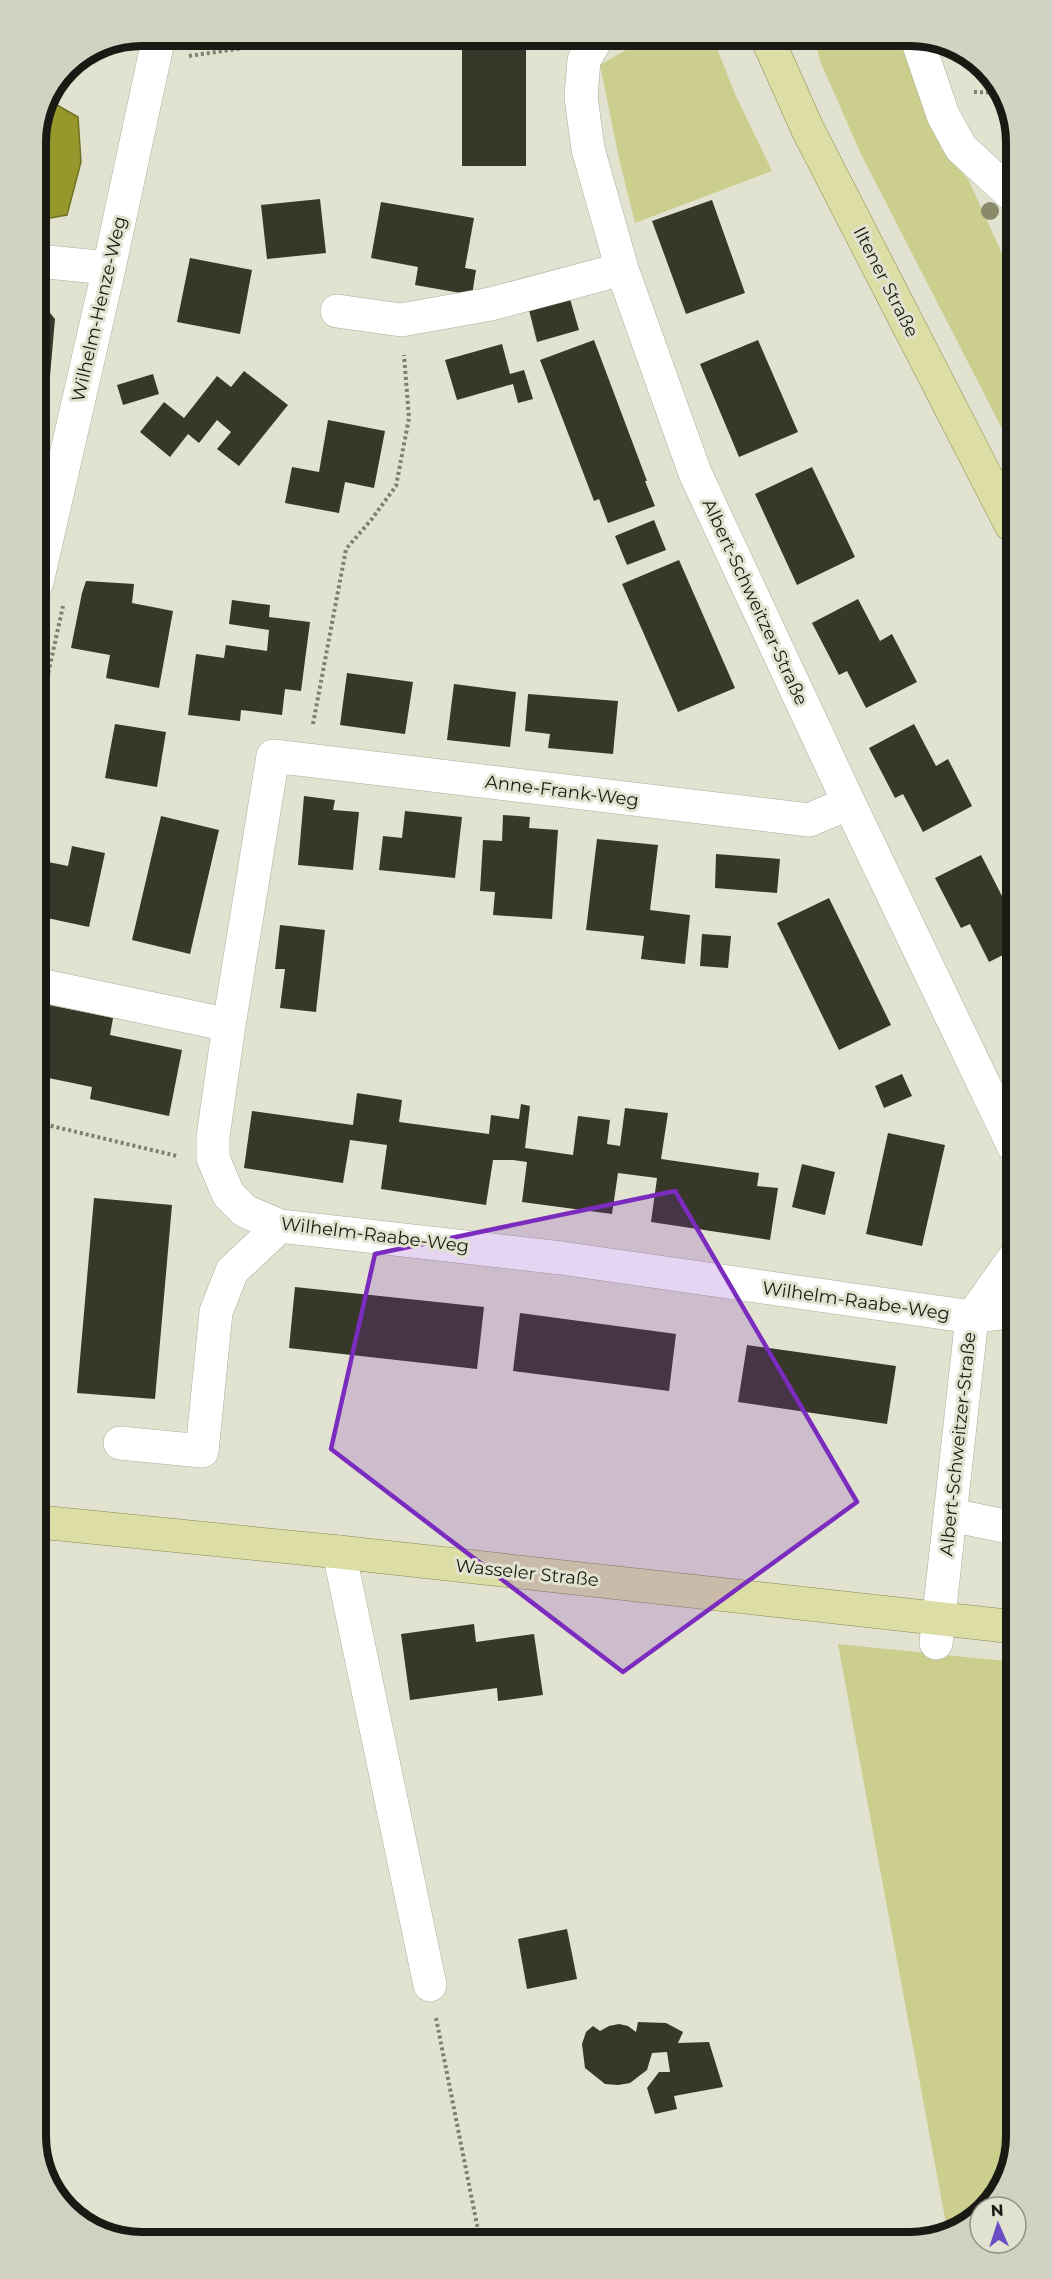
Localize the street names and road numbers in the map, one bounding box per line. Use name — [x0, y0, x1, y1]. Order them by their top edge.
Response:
street label: Wilhelm-Henze-Weg — [67, 214, 131, 404]
street label: Iltener Straße — [849, 223, 923, 341]
street label: Albert-Schweitzer-Straße — [697, 495, 813, 709]
street label: Anne-Frank-Weg — [484, 771, 640, 811]
street label: Wilhelm-Raabe-Weg — [280, 1213, 470, 1257]
street label: Wilhelm-Raabe-Weg — [761, 1277, 951, 1325]
street label: Albert-Schweitzer-Straße — [935, 1331, 981, 1557]
street label: Wasseler Straße — [454, 1555, 600, 1591]

